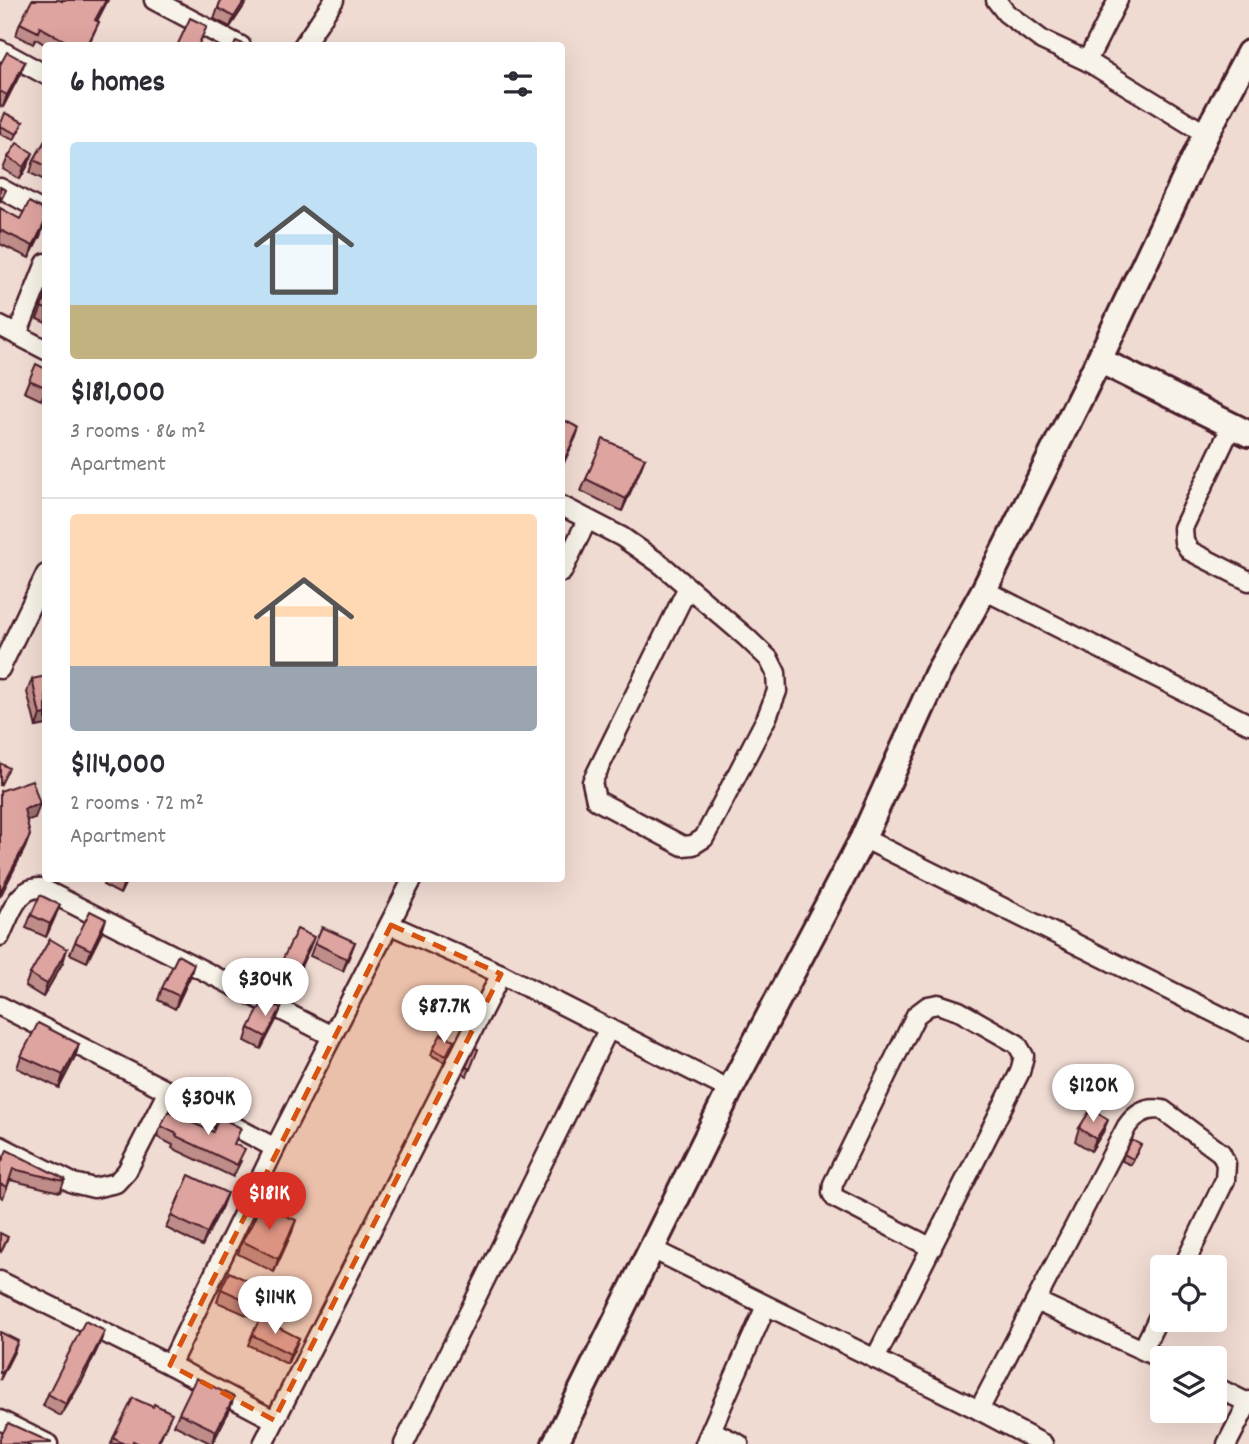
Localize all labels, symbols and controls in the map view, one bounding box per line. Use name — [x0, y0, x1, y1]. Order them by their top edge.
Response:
text: 6 homes — [70, 63, 165, 106]
icon: filters — [499, 65, 537, 103]
icon: home — [241, 187, 367, 313]
text: $181,000 — [70, 373, 165, 416]
text: 3 rooms · 86 m² — [70, 416, 206, 449]
text: Apartment — [70, 449, 166, 482]
icon: home — [241, 559, 367, 685]
text: $114,000 — [70, 745, 166, 788]
text: 2 rooms · 72 m² — [70, 788, 204, 821]
text: Apartment — [70, 821, 166, 854]
pin: $304K — [216, 958, 314, 1018]
text: $304K — [238, 964, 292, 997]
pin: $87.7K — [387, 986, 501, 1045]
text: $87.7K — [418, 991, 470, 1024]
pin: $120K — [1044, 1064, 1142, 1124]
text: $120K — [1068, 1070, 1118, 1103]
pin: $304K — [159, 1078, 257, 1137]
text: $304K — [181, 1083, 235, 1116]
pin: $181K — [220, 1172, 318, 1232]
text: $181K — [248, 1178, 290, 1211]
map controls — [1150, 1255, 1227, 1423]
button: locate — [1150, 1255, 1227, 1332]
pin: $114K — [226, 1276, 324, 1336]
text: $114K — [254, 1282, 296, 1315]
button: layers — [1150, 1346, 1227, 1423]

